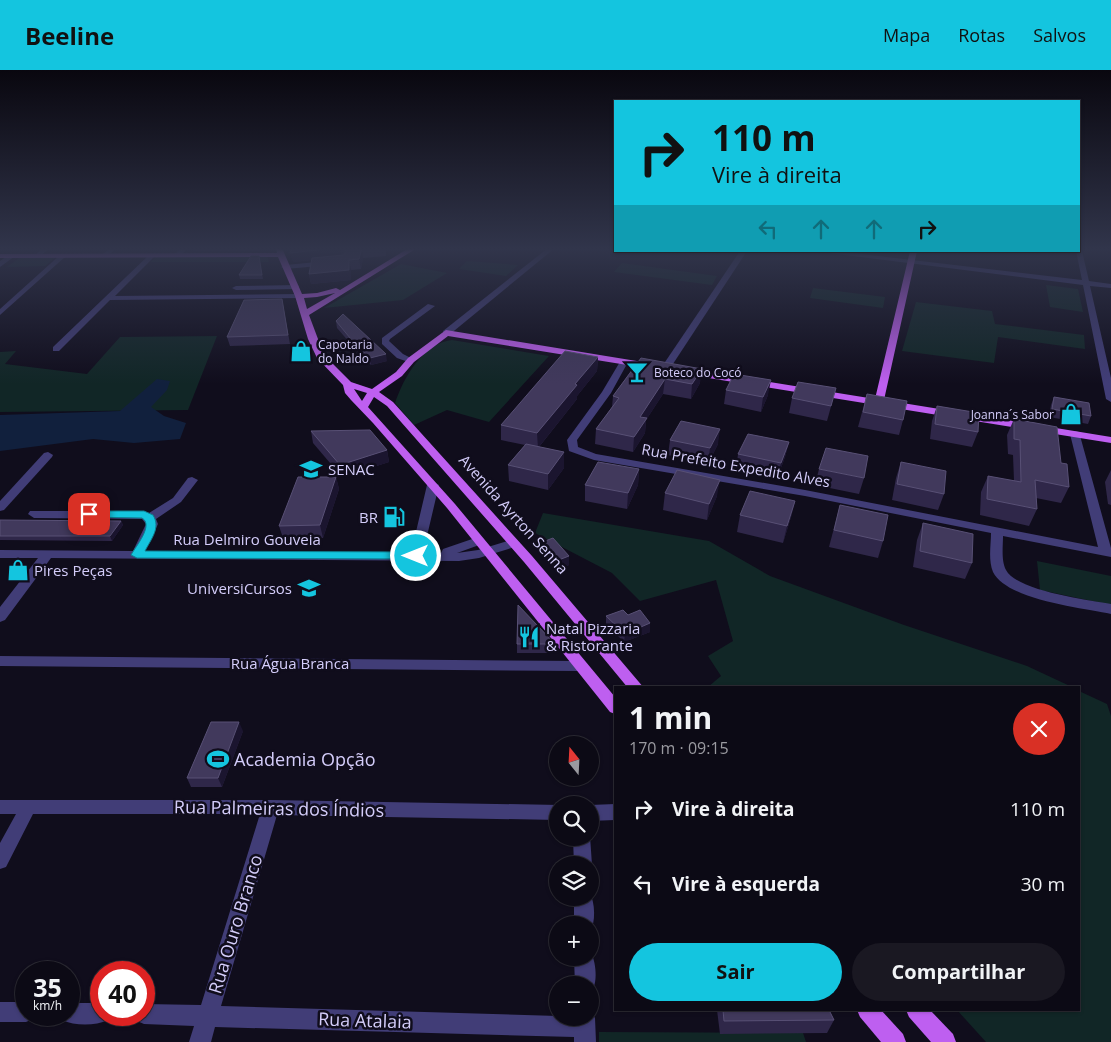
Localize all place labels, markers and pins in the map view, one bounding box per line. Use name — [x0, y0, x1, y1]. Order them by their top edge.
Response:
place label: Capotaria do Naldo — [318, 336, 372, 367]
shop icon: Capotaria do Naldo — [288, 338, 314, 364]
bar icon: Boteco do Cocó — [624, 359, 650, 385]
place label: Boteco do Cocó — [654, 364, 742, 381]
shop icon: Joanna´s Sabor — [1058, 401, 1084, 427]
place label: Joanna´s Sabor — [970, 406, 1054, 423]
school or university icon: SENAC — [298, 456, 324, 482]
place label: SENAC — [328, 459, 375, 479]
pin — [68, 493, 110, 535]
fuel station icon: BR — [381, 504, 407, 530]
place label: BR — [359, 507, 379, 527]
shop icon: Pires Peças — [5, 557, 31, 583]
place label: Pires Peças — [34, 560, 113, 580]
school or university icon: UniversiCursos — [296, 575, 322, 601]
place label: UniversiCursos — [187, 578, 292, 598]
place label: Natal Pizzaria & Ristorante — [546, 618, 640, 655]
restaurant icon: Natal Pizzaria & Ristorante — [516, 624, 542, 650]
sports icon: Academia Opção — [205, 746, 231, 772]
place label: Academia Opção — [234, 747, 375, 771]

